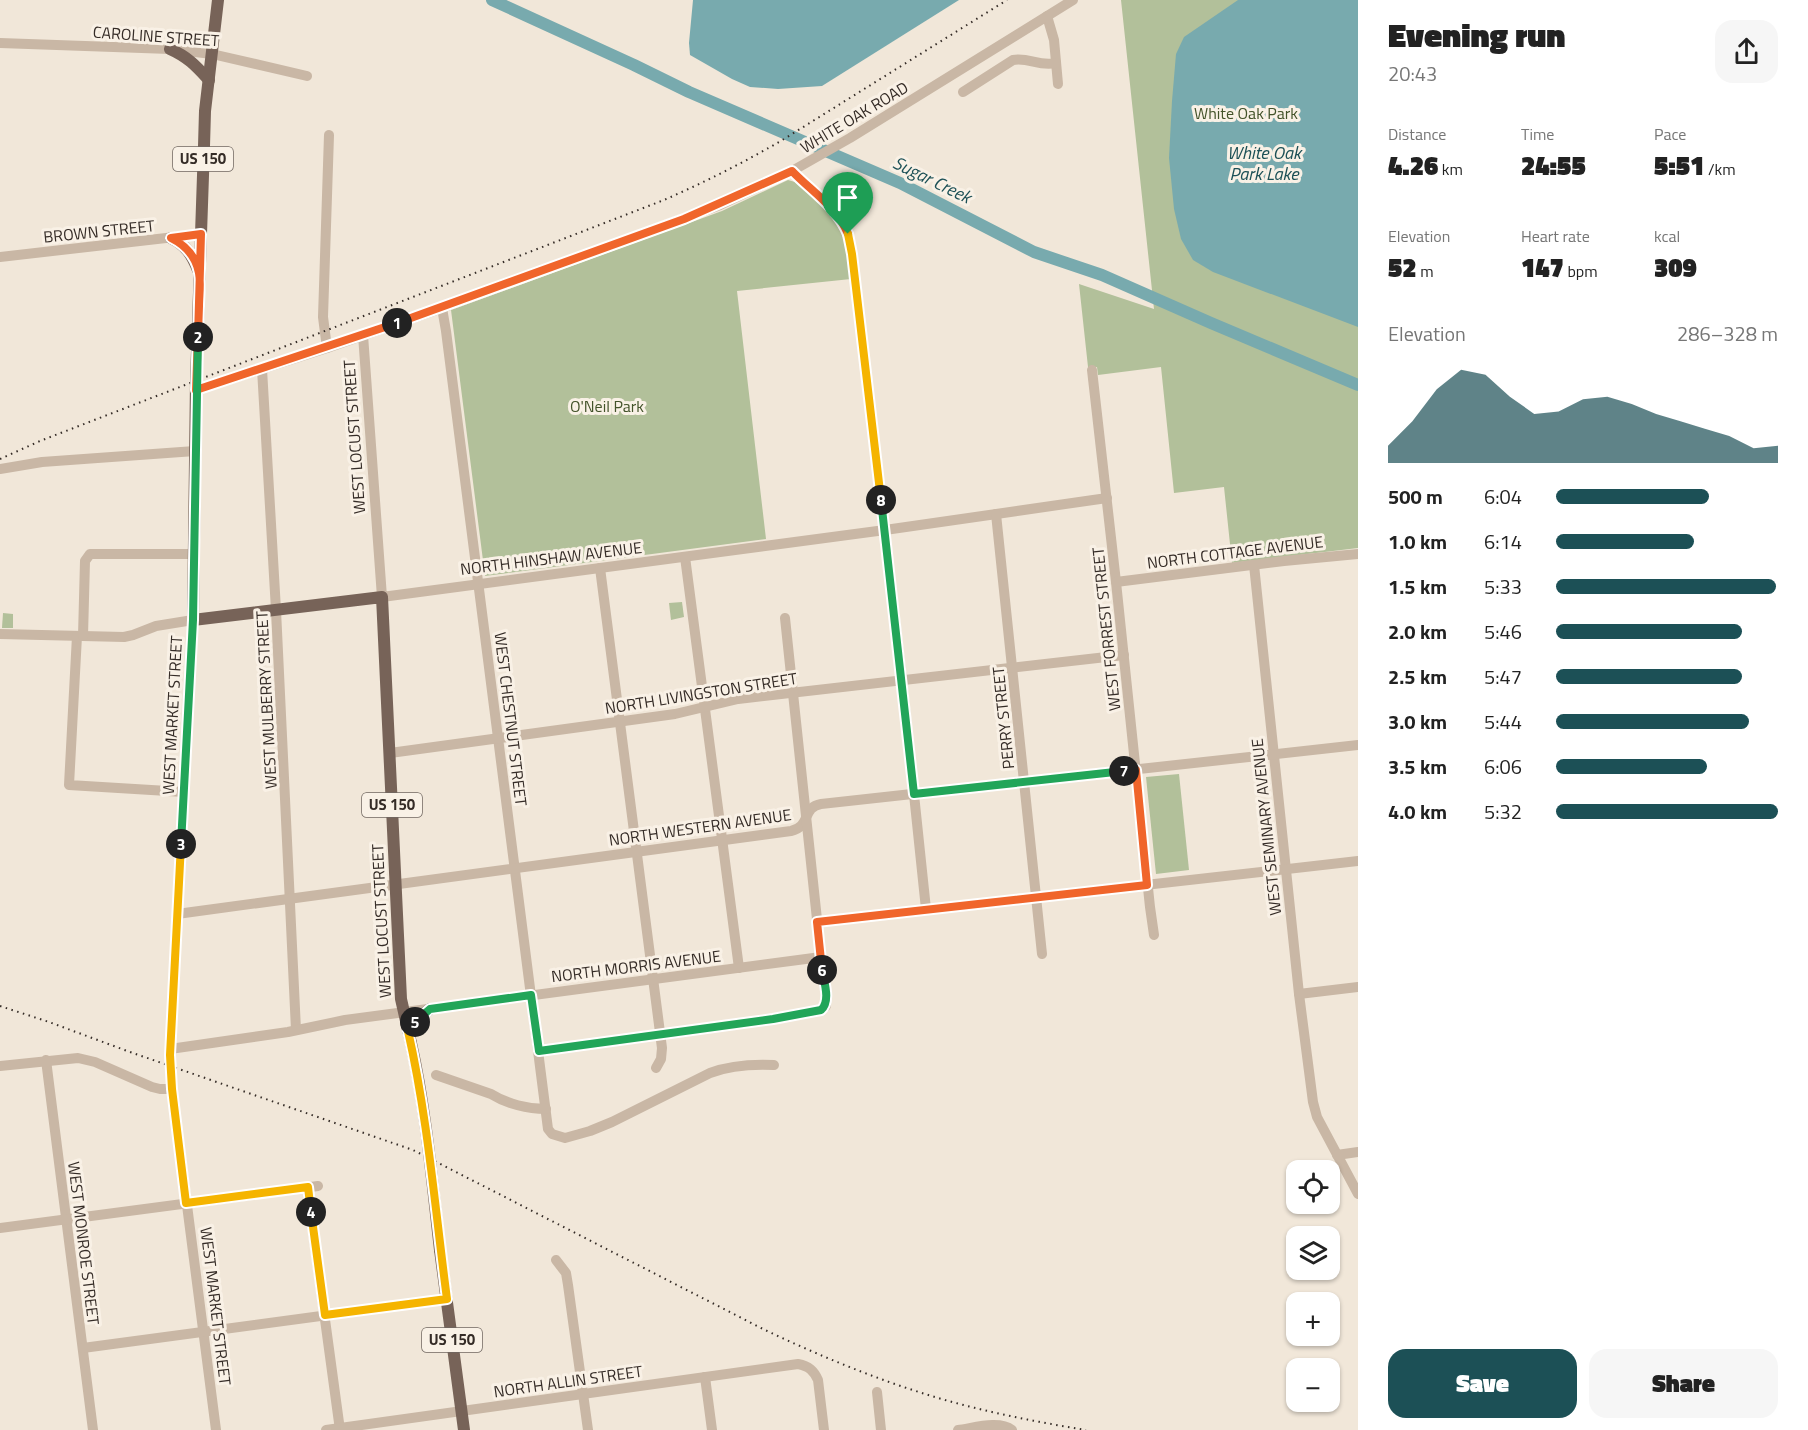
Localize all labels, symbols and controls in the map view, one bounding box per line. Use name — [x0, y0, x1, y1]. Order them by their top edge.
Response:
text: Evening run — [1388, 10, 1565, 60]
street label: CAROLINE STREET — [92, 20, 221, 52]
button: share — [1715, 20, 1778, 83]
text: 20:43 — [1388, 58, 1437, 89]
street label: WHITE OAK ROAD — [795, 75, 913, 159]
park label: White Oak Park — [1194, 101, 1298, 125]
text: Distance — [1388, 122, 1446, 146]
text: Time — [1521, 122, 1554, 146]
text: Pace — [1654, 122, 1686, 146]
water label: White Oak Park Lake — [1227, 139, 1303, 187]
text: 4.26 — [1388, 146, 1438, 185]
text: 24:55 — [1521, 146, 1586, 185]
text: 5:51 — [1654, 146, 1704, 185]
road number: US 150 — [173, 147, 233, 171]
water label: Sugar Creek — [888, 149, 978, 211]
text: km — [1438, 157, 1463, 181]
text: /km — [1704, 157, 1736, 181]
pin — [822, 172, 873, 234]
icon: arrive — [831, 181, 864, 214]
street label: BROWN STREET — [42, 213, 156, 249]
text: Elevation — [1388, 224, 1450, 248]
text: Heart rate — [1521, 224, 1590, 248]
text: kcal — [1654, 224, 1680, 248]
text: 52 — [1388, 248, 1417, 287]
text: 147 — [1521, 248, 1564, 287]
text: 309 — [1654, 248, 1697, 287]
text: m — [1417, 259, 1434, 283]
text: bpm — [1564, 259, 1598, 283]
pin: 1 — [382, 308, 412, 338]
text: 1 — [393, 311, 401, 335]
text: Elevation — [1388, 318, 1466, 349]
text: 286–328 m — [1677, 318, 1778, 349]
pin: 2 — [183, 322, 213, 352]
text: 2 — [194, 325, 202, 349]
street label: WEST LOCUST STREET — [337, 359, 371, 515]
park label: O'Neil Park — [570, 394, 644, 418]
text: 500 m — [1388, 481, 1443, 512]
text: 6:04 — [1484, 481, 1522, 512]
pin: 8 — [866, 485, 896, 515]
text: 8 — [877, 488, 885, 512]
text: 1.0 km — [1388, 526, 1447, 557]
text: 6:14 — [1484, 526, 1522, 557]
street label: NORTH COTTAGE AVENUE — [1145, 529, 1325, 575]
street label: NORTH HINSHAW AVENUE — [459, 535, 643, 581]
street label: WEST FORREST STREET — [1085, 545, 1127, 712]
text: 1.5 km — [1388, 571, 1447, 602]
text: 5:33 — [1484, 571, 1522, 602]
street label: WEST MULBERRY STREET — [249, 610, 283, 790]
text: 2.0 km — [1388, 616, 1447, 647]
text: 5:46 — [1484, 616, 1522, 647]
street label: WEST CHESTNUT STREET — [488, 631, 534, 808]
street label: WEST MARKET STREET — [156, 634, 188, 795]
text: 2.5 km — [1388, 661, 1447, 692]
text: 5:47 — [1484, 661, 1522, 692]
street label: PERRY STREET — [986, 665, 1020, 770]
street label: NORTH LIVINGSTON STREET — [603, 666, 799, 720]
text: 3.0 km — [1388, 706, 1447, 737]
text: 5:44 — [1484, 706, 1522, 737]
street label: WEST SEMINARY AVENUE — [1245, 737, 1287, 917]
text: 3.5 km — [1388, 751, 1447, 782]
text: 6:06 — [1484, 751, 1522, 782]
pin: 7 — [1109, 756, 1139, 786]
text: 7 — [1120, 759, 1128, 783]
road number: US 150 — [362, 793, 422, 817]
text: 4.0 km — [1388, 796, 1447, 827]
text: 5:32 — [1484, 796, 1522, 827]
street label: NORTH WESTERN AVENUE — [607, 802, 793, 852]
pin: 3 — [166, 829, 196, 859]
text: 3 — [177, 832, 185, 856]
street label: WEST LOCUST STREET — [365, 843, 397, 999]
street label: NORTH MORRIS AVENUE — [550, 944, 722, 988]
pin: 6 — [807, 955, 837, 985]
text: 6 — [818, 958, 826, 982]
pin: 5 — [400, 1007, 430, 1037]
text: 5 — [411, 1010, 419, 1034]
street label: WEST MONROE STREET — [62, 1160, 106, 1327]
map controls — [1286, 1160, 1340, 1412]
button: locate — [1286, 1160, 1340, 1214]
pin: 4 — [296, 1197, 326, 1227]
text: 4 — [307, 1200, 315, 1224]
street label: WEST MARKET STREET — [194, 1225, 238, 1387]
button: layers — [1286, 1226, 1340, 1280]
button: + — [1286, 1292, 1340, 1346]
road number: US 150 — [422, 1328, 482, 1352]
button: Save — [1388, 1349, 1577, 1418]
button: Share — [1589, 1349, 1778, 1418]
button: − — [1286, 1358, 1340, 1412]
street label: NORTH ALLIN STREET — [492, 1359, 645, 1403]

